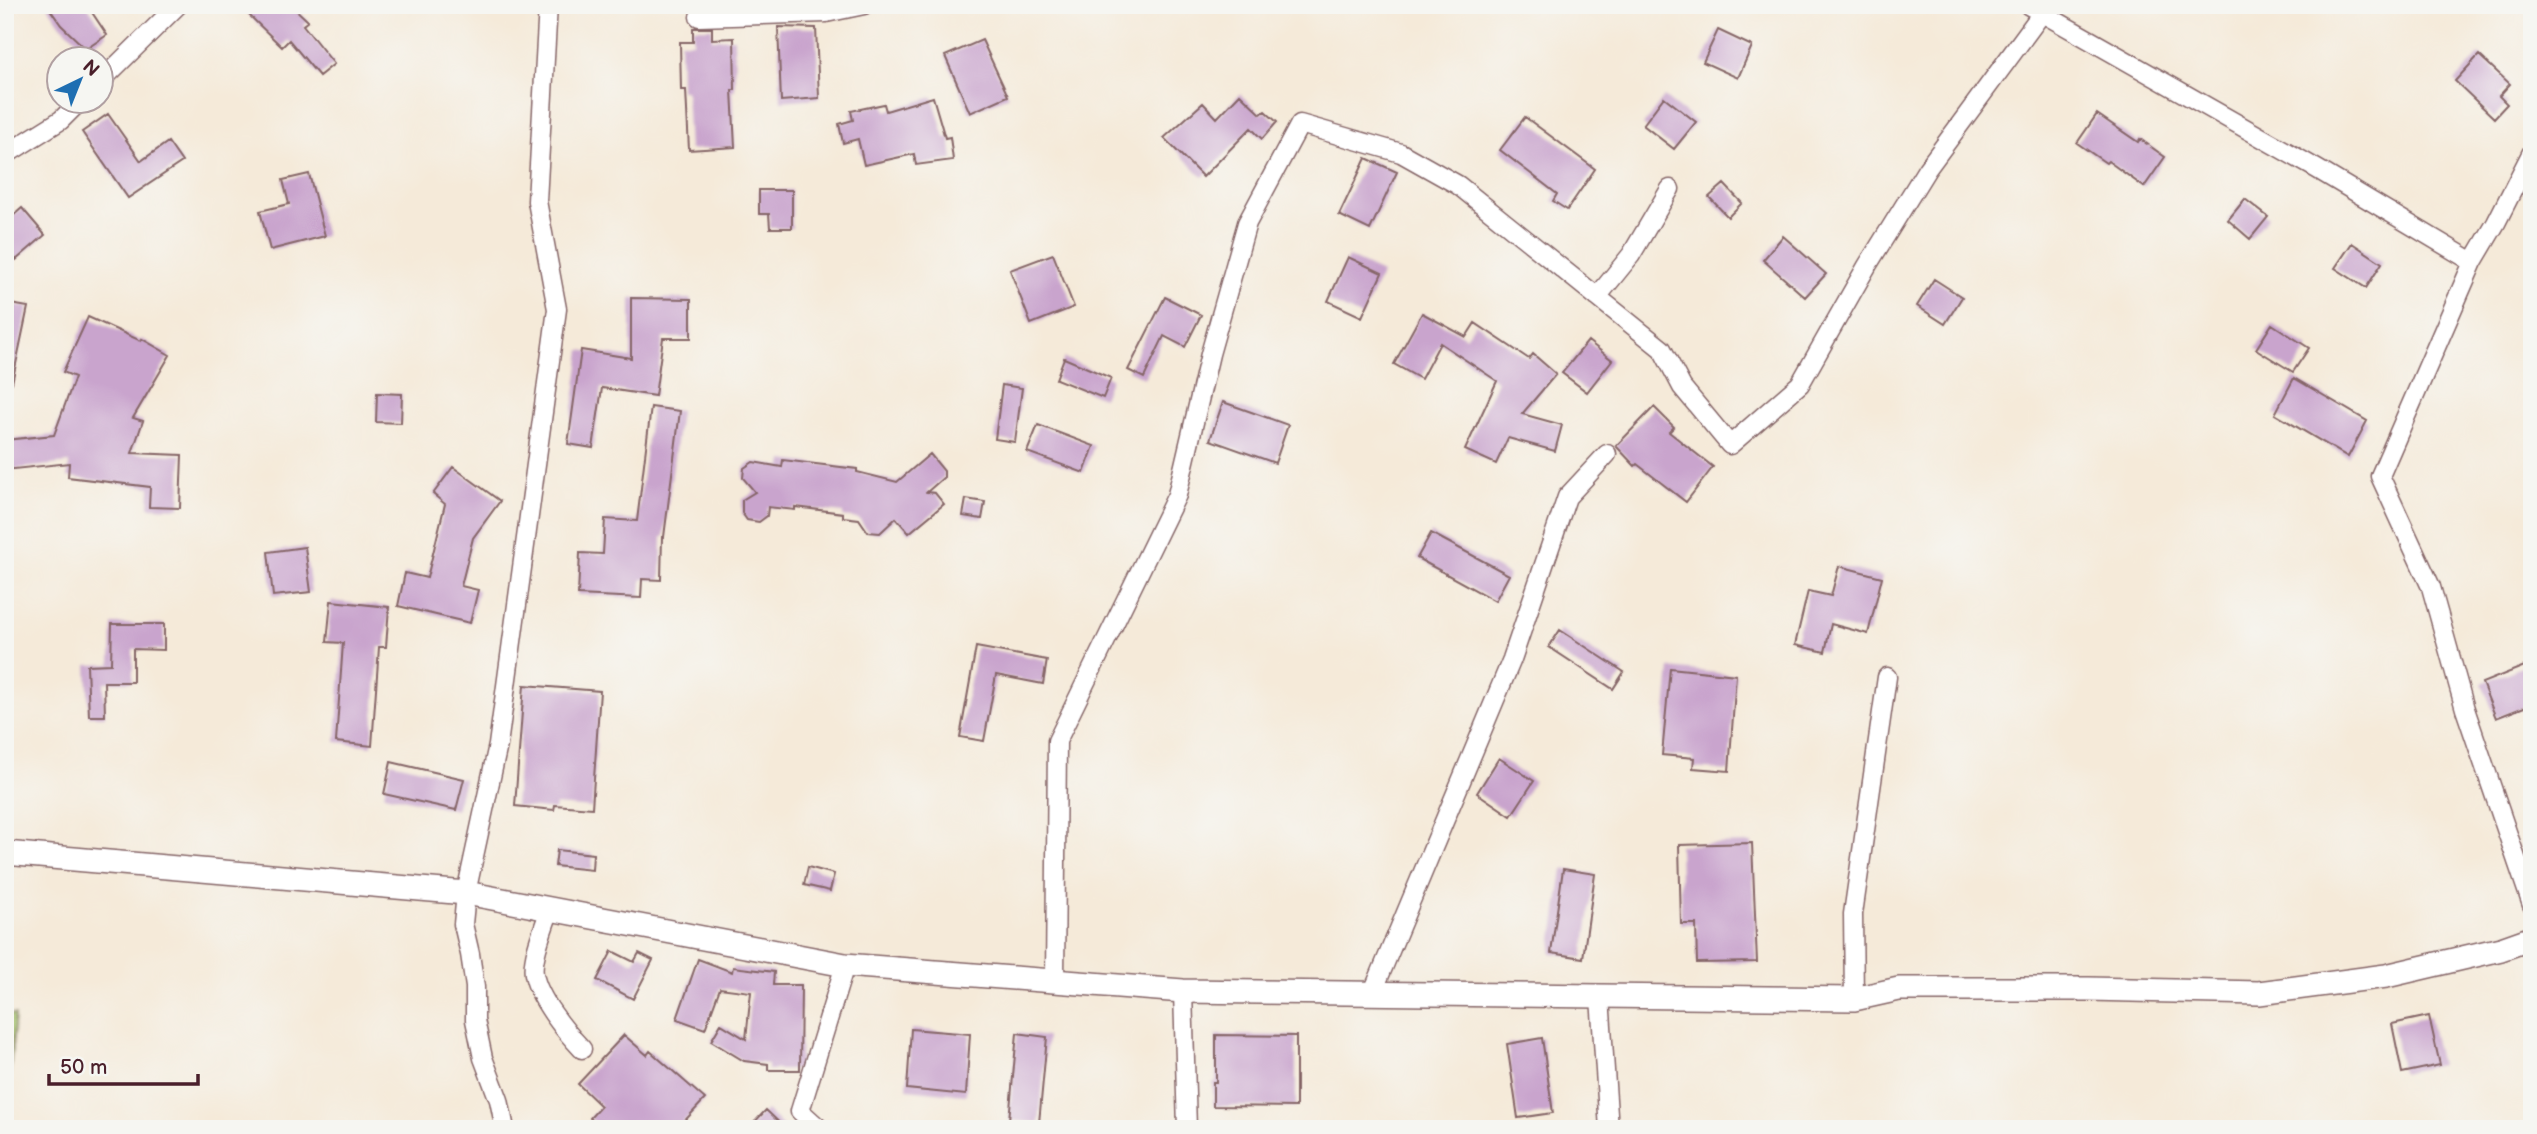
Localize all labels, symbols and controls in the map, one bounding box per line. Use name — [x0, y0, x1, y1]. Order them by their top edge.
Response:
north arrow — [46, 46, 116, 116]
text: N — [78, 55, 104, 82]
scale bar — [49, 1043, 198, 1087]
text: 50 m — [60, 1055, 107, 1080]

